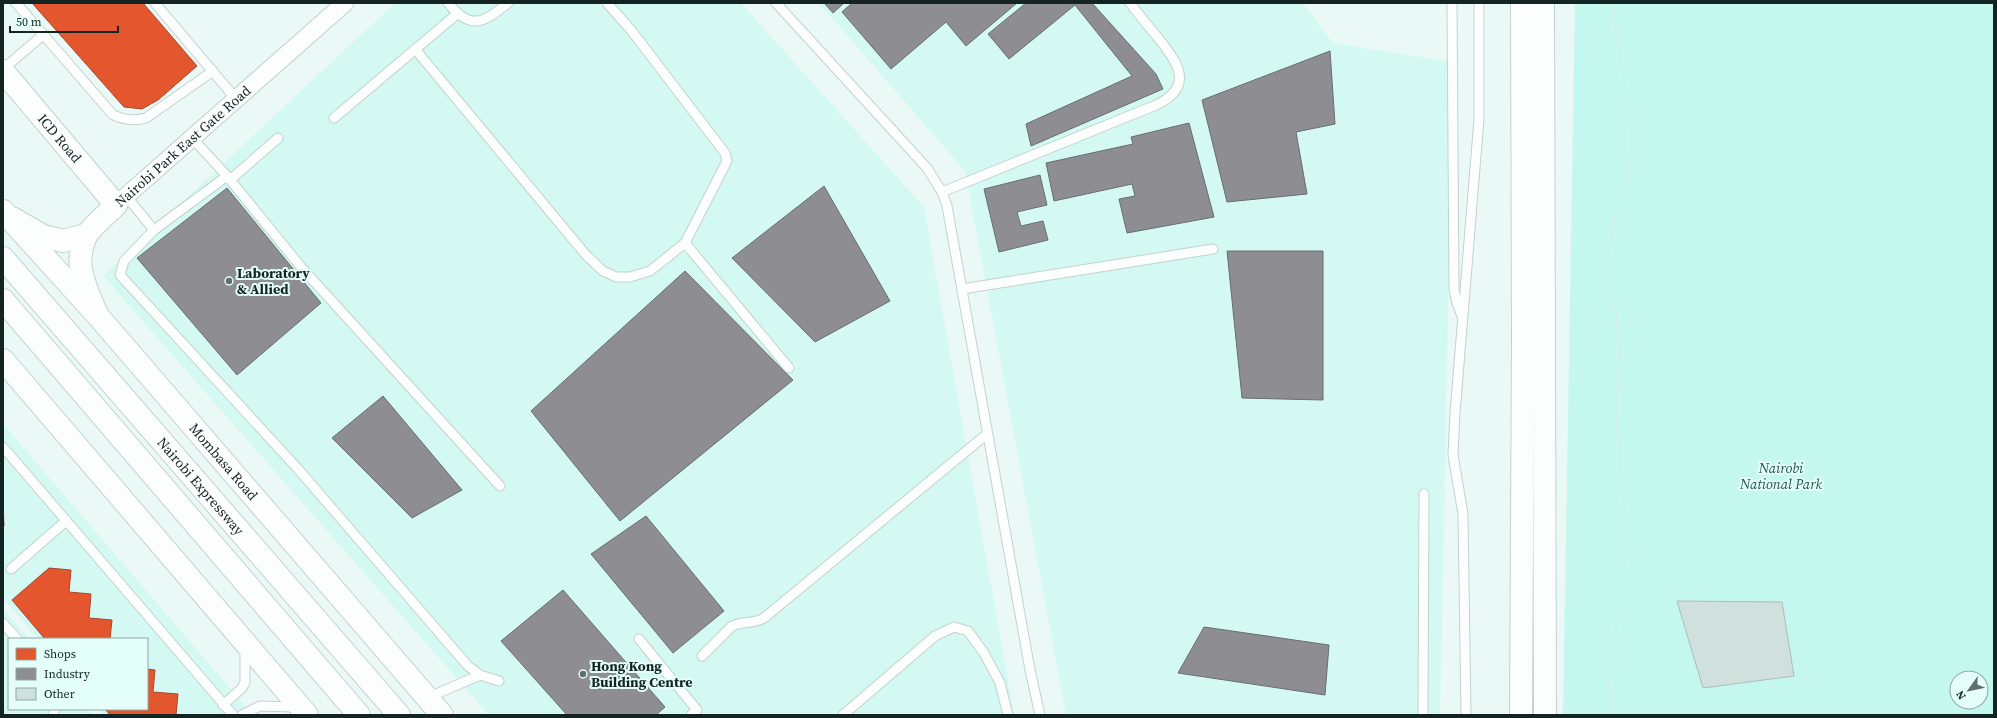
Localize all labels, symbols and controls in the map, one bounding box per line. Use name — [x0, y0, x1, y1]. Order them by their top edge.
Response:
scale bar — [10, 8, 118, 34]
text: 50 m — [16, 14, 42, 30]
street label: Nairobi Park East Gate Road — [110, 81, 255, 212]
street label: ICD Road — [33, 109, 86, 167]
place label: Laboratory & Allied — [237, 263, 310, 299]
marker: Laboratory & Allied — [224, 276, 234, 286]
street label: Mombasa Road — [185, 419, 263, 505]
street label: Nairobi Expressway — [153, 433, 249, 540]
park label: Nairobi National Park — [1739, 458, 1822, 494]
legend — [8, 638, 148, 710]
text: Shops — [44, 646, 76, 662]
place label: Hong Kong Building Centre — [591, 656, 692, 692]
text: Industry — [44, 666, 91, 682]
marker: Hong Kong Building Centre — [578, 669, 588, 679]
north arrow — [1949, 670, 1989, 710]
text: Other — [44, 686, 75, 702]
text: N — [1953, 688, 1970, 703]

